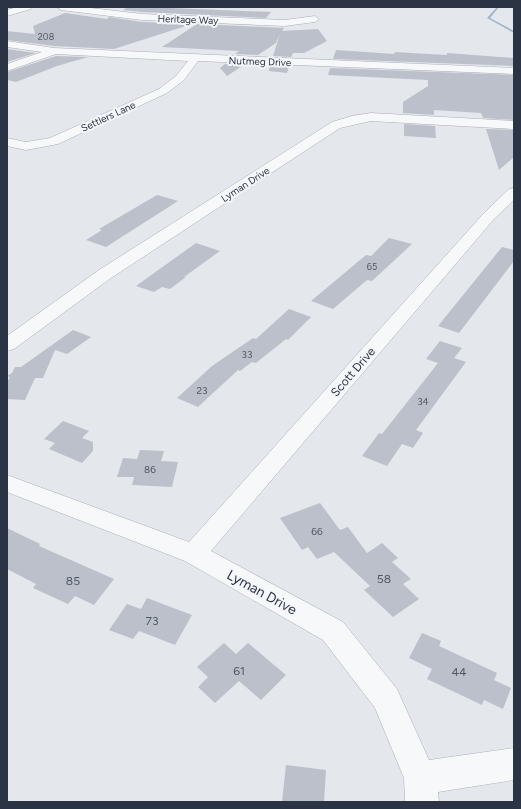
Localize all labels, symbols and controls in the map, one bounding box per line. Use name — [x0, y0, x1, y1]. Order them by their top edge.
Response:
street label: Heritage Way — [157, 12, 219, 27]
house number: 208 — [38, 31, 55, 42]
street label: Nutmeg Drive — [229, 54, 292, 69]
street label: Settlers Lane — [79, 98, 138, 135]
street label: Lyman Drive — [219, 164, 272, 205]
house number: 65 — [367, 261, 377, 272]
street label: Scott Drive — [328, 344, 378, 399]
house number: 33 — [242, 348, 252, 361]
house number: 23 — [196, 384, 208, 397]
house number: 34 — [417, 395, 429, 408]
house number: 86 — [144, 463, 156, 476]
house number: 66 — [311, 525, 323, 538]
street label: Lyman Drive — [224, 566, 300, 619]
house number: 58 — [377, 572, 391, 586]
house number: 85 — [66, 574, 80, 588]
house number: 73 — [146, 614, 158, 628]
house number: 61 — [233, 664, 245, 678]
house number: 44 — [452, 665, 467, 679]

